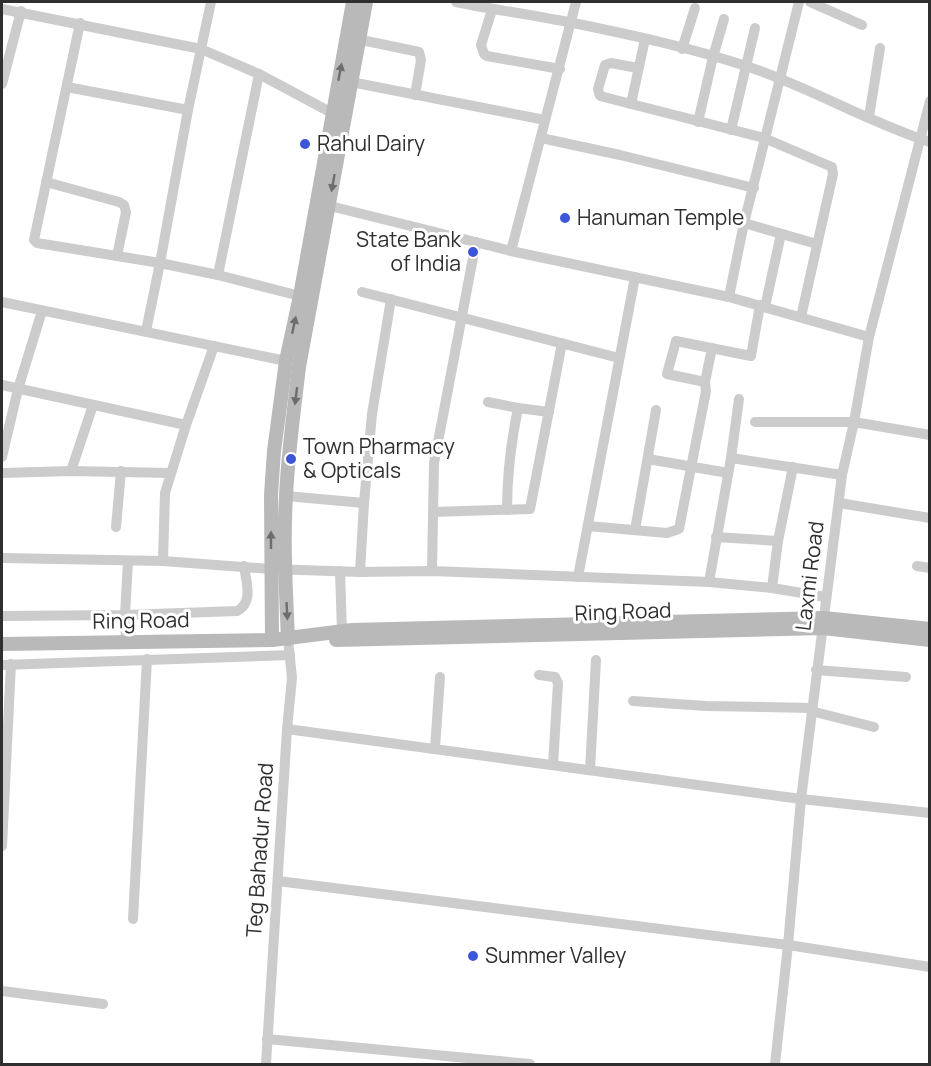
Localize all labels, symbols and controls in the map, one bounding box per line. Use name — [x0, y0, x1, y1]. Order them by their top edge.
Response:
one-way arrow — [336, 62, 345, 81]
place label: Rahul Dairy — [317, 129, 425, 157]
marker: Rahul Dairy — [298, 137, 312, 151]
one-way arrow — [328, 174, 337, 193]
place label: Hanuman Temple — [577, 203, 744, 231]
marker: Hanuman Temple — [558, 211, 572, 225]
place label: State Bank of India — [356, 225, 462, 277]
marker: State Bank of India — [466, 245, 480, 259]
one-way arrow — [290, 316, 299, 335]
one-way arrow — [291, 386, 300, 405]
place label: Town Pharmacy & Opticals — [303, 432, 455, 484]
marker: Town Pharmacy & Opticals — [284, 452, 298, 466]
street label: Laxmi Road — [788, 520, 830, 632]
one-way arrow — [266, 530, 276, 549]
street label: Ring Road — [574, 595, 672, 627]
one-way arrow — [282, 602, 291, 621]
street label: Ring Road — [92, 605, 190, 635]
street label: Teg Bahadur Road — [239, 762, 279, 938]
place label: Summer Valley — [485, 941, 626, 969]
marker: Summer Valley — [466, 949, 480, 963]

